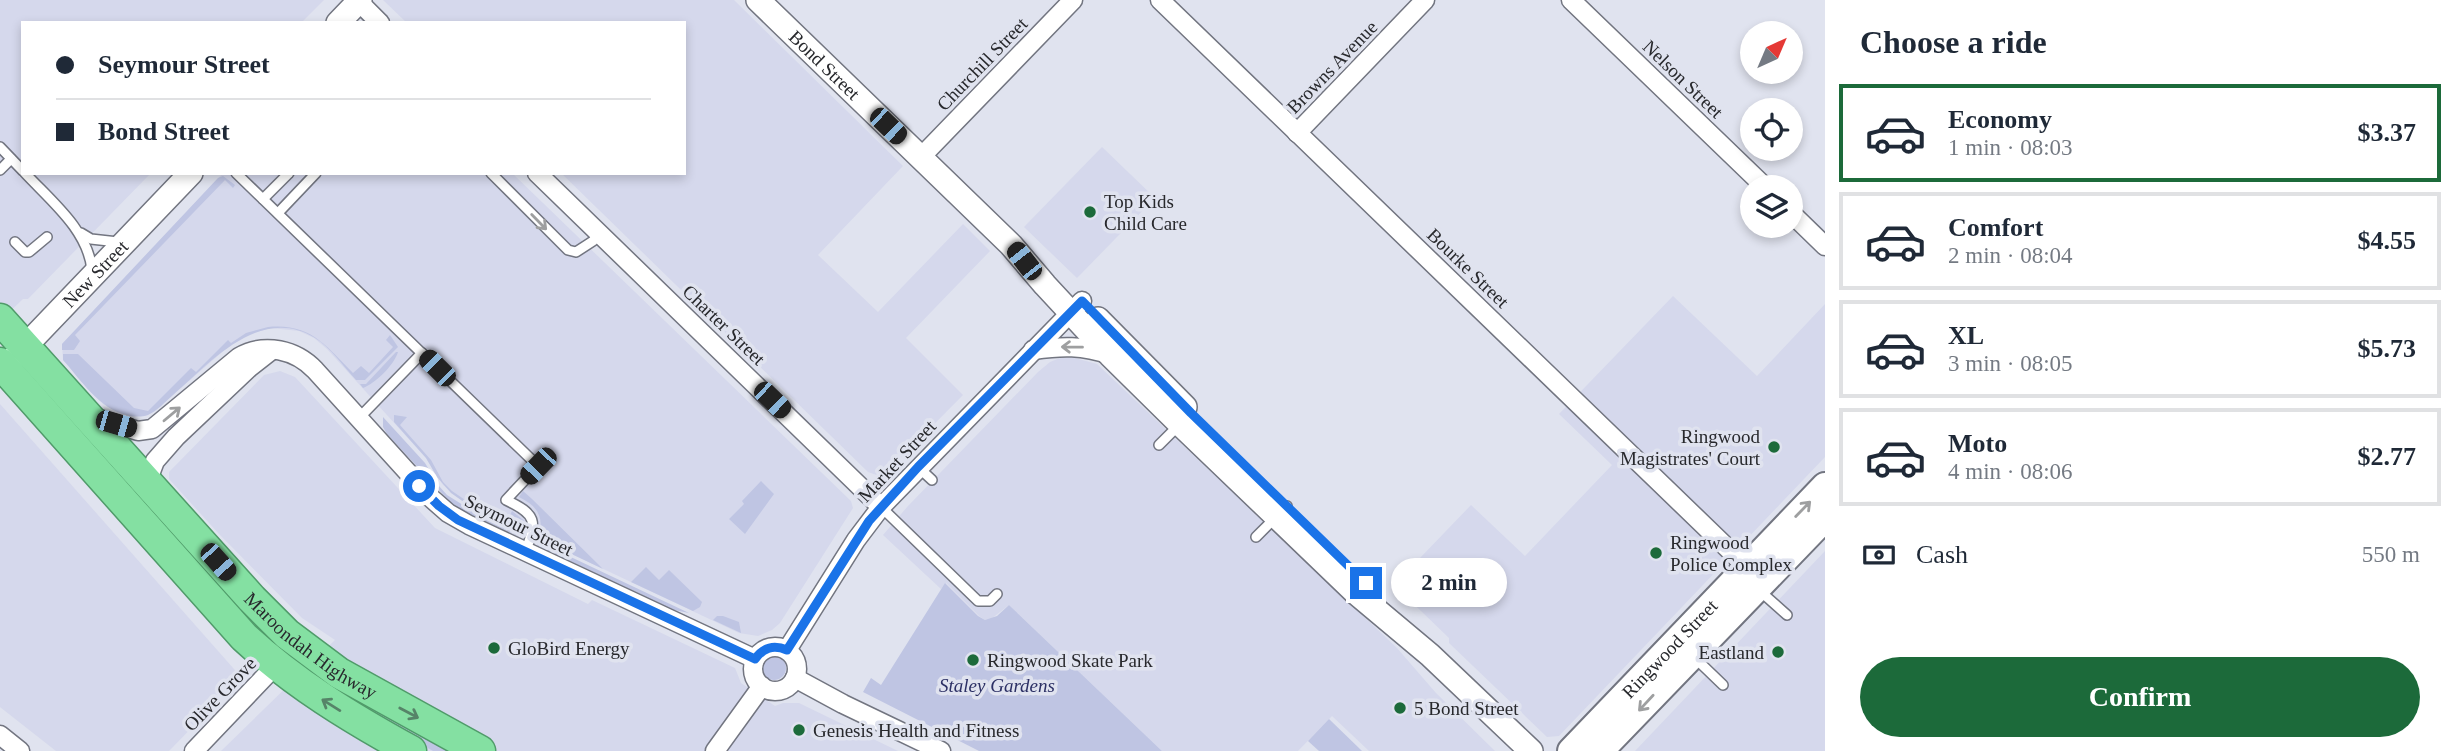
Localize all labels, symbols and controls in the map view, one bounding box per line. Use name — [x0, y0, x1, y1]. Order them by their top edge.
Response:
street label: Churchill Street — [932, 13, 1032, 115]
street label: Browns Avenue — [1283, 16, 1381, 118]
north arrow — [1740, 21, 1802, 84]
map controls — [1740, 21, 1803, 238]
text: Choose a ride — [1860, 24, 2047, 60]
street label: Bond Street — [785, 26, 865, 104]
street label: Nelson Street — [1639, 36, 1728, 123]
text: Seymour Street — [98, 50, 270, 79]
button: locate — [1740, 98, 1803, 161]
icon: car — [1864, 102, 1927, 165]
car — [866, 104, 911, 148]
text: Economy — [1948, 105, 2052, 134]
text: Bond Street — [98, 117, 230, 146]
text: $3.37 — [2358, 118, 2416, 147]
text: 1 min · 08:03 — [1948, 135, 2073, 160]
button: layers — [1740, 175, 1803, 238]
place label: Top Kids Child Care — [1104, 191, 1187, 234]
marker: Top Kids Child Care — [1082, 204, 1098, 220]
icon: car — [1864, 210, 1927, 273]
one-way arrow — [530, 213, 547, 230]
text: Comfort — [1948, 213, 2043, 242]
street label: Bourke Street — [1423, 224, 1514, 313]
text: $4.55 — [2358, 226, 2416, 255]
street label: New Street — [58, 235, 132, 311]
car — [1003, 238, 1046, 284]
text: 2 min · 08:04 — [1948, 243, 2073, 268]
street label: Charter Street — [679, 281, 770, 370]
icon: car — [1864, 318, 1927, 381]
text: XL — [1948, 321, 1984, 350]
text: $5.73 — [2358, 334, 2416, 363]
one-way arrow — [1061, 340, 1084, 354]
car — [415, 346, 460, 390]
text: 3 min · 08:05 — [1948, 351, 2073, 376]
car — [750, 378, 795, 422]
one-way arrow — [162, 406, 180, 422]
car — [93, 408, 140, 440]
street label: Market Street — [854, 415, 941, 506]
place label: Ringwood Magistrates' Court — [1620, 426, 1761, 469]
icon: car — [1864, 426, 1927, 489]
text: Moto — [1948, 429, 2007, 458]
marker: Ringwood Magistrates' Court — [1766, 439, 1782, 455]
text: $2.77 — [2358, 442, 2416, 471]
car — [516, 444, 561, 488]
text: 4 min · 08:06 — [1948, 459, 2073, 484]
route start — [403, 470, 435, 502]
street label: Seymour Street — [462, 490, 577, 561]
one-way arrow — [1794, 501, 1811, 518]
place label: Ringwood Police Complex — [1670, 532, 1792, 575]
icon: cash — [1860, 536, 1898, 574]
car — [197, 539, 240, 585]
text: Cash — [1916, 540, 1968, 569]
text: 550 m — [2362, 542, 2420, 567]
marker: Ringwood Police Complex — [1648, 545, 1664, 561]
callout: 2 min — [1390, 558, 1506, 608]
route end — [1350, 567, 1382, 599]
text: 2 min — [1421, 570, 1477, 595]
street label: Maroondah Highway — [241, 588, 381, 703]
street label: Ringwood Street — [1617, 594, 1722, 702]
place label: GloBird Energy — [508, 638, 630, 659]
marker: GloBird Energy — [486, 640, 502, 656]
place label: Eastland — [1699, 642, 1764, 663]
marker: Eastland — [1770, 644, 1786, 660]
place label: Ringwood Skate Park — [987, 650, 1153, 671]
marker: Ringwood Skate Park — [965, 652, 981, 668]
street label: Olive Grove — [180, 653, 260, 735]
button: Confirm — [1860, 657, 2420, 737]
park label: Staley Gardens — [939, 675, 1055, 696]
one-way arrow — [1637, 694, 1654, 711]
one-way arrow — [321, 697, 341, 711]
place label: 5 Bond Street — [1414, 698, 1519, 719]
marker: 5 Bond Street — [1392, 700, 1408, 716]
one-way arrow — [398, 707, 419, 720]
place label: Genesis Health and Fitness — [813, 720, 1019, 741]
marker: Genesis Health and Fitness — [791, 722, 807, 738]

